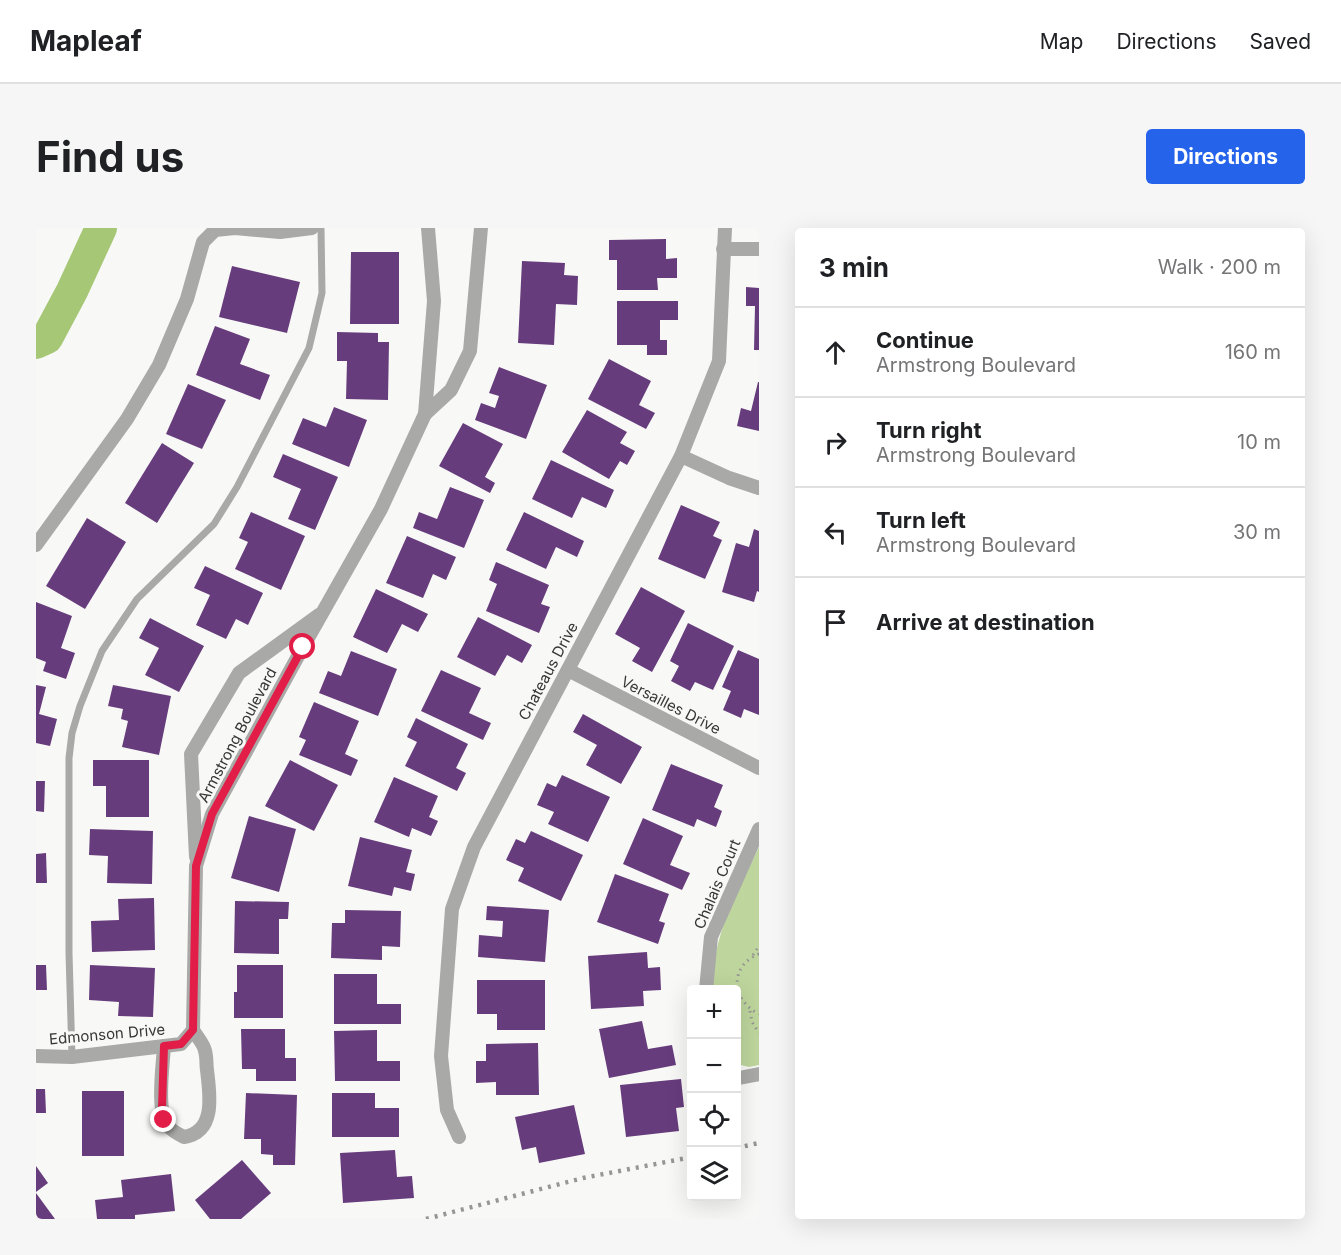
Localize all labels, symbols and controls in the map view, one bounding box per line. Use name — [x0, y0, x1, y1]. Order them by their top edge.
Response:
text: Mapleaf — [30, 24, 142, 58]
text: Map — [1040, 29, 1083, 54]
text: Directions — [1116, 29, 1217, 54]
text: Saved — [1250, 29, 1311, 54]
button: Directions — [1146, 129, 1305, 184]
text: Find us — [36, 131, 184, 182]
text: 3 min — [819, 252, 889, 283]
text: Walk · 200 m — [1158, 255, 1281, 279]
text: Continue — [876, 327, 974, 353]
icon: ahead — [819, 336, 852, 369]
text: 160 m — [1225, 340, 1281, 364]
text: Armstrong Boulevard — [876, 353, 1076, 377]
text: Turn right — [876, 417, 982, 443]
icon: right — [819, 426, 852, 459]
text: 10 m — [1237, 430, 1281, 454]
text: Armstrong Boulevard — [876, 443, 1076, 467]
text: Turn left — [876, 507, 966, 533]
icon: left — [819, 516, 852, 549]
text: 30 m — [1233, 520, 1281, 544]
text: Armstrong Boulevard — [876, 533, 1076, 557]
icon: arrive — [819, 606, 852, 639]
text: Arrive at destination — [876, 609, 1095, 635]
street label: Chateaus Drive — [514, 619, 582, 723]
route start — [289, 633, 315, 659]
street label: Armstrong Boulevard — [193, 664, 281, 806]
street label: Versailles Drive — [618, 672, 724, 738]
street label: Chalais Court — [690, 836, 744, 932]
map controls — [687, 985, 741, 1201]
button: + — [687, 985, 741, 1039]
street label: Edmonson Drive — [48, 1019, 166, 1049]
button: − — [687, 1039, 741, 1093]
button: locate — [687, 1093, 741, 1147]
route end — [150, 1106, 176, 1132]
button: layers — [687, 1147, 741, 1201]

